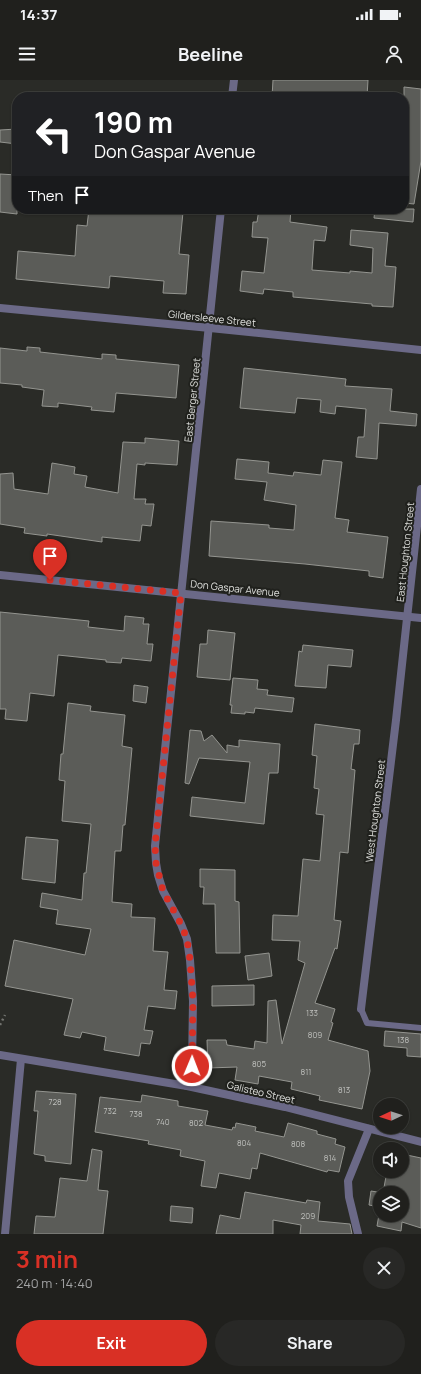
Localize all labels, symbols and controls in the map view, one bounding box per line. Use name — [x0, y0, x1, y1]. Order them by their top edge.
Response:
text: 14:37 — [20, 4, 58, 25]
text: Beeline — [178, 42, 243, 66]
icon: menu — [16, 43, 38, 65]
icon: person — [383, 43, 405, 65]
text: 190 m — [94, 103, 173, 141]
icon: left — [28, 108, 80, 160]
text: Don Gaspar Avenue — [94, 139, 256, 163]
icon: arrive — [71, 184, 93, 206]
text: Then — [28, 185, 63, 206]
street label: Gildersleeve Street — [167, 306, 257, 330]
street label: East Berger Street — [181, 357, 203, 443]
street label: East Houghton Street — [393, 501, 417, 603]
pin — [33, 539, 67, 580]
icon: arrive — [39, 545, 61, 567]
street label: Don Gaspar Avenue — [190, 576, 281, 600]
street label: West Houghton Street — [362, 759, 388, 863]
house number: 133 — [306, 1007, 318, 1018]
house number: 809 — [308, 1029, 322, 1040]
house number: 138 — [397, 1034, 409, 1045]
position arrow — [171, 1045, 213, 1087]
house number: 805 — [252, 1058, 266, 1069]
house number: 811 — [301, 1066, 311, 1077]
street label: Galisteo Street — [226, 1077, 296, 1107]
house number: 813 — [338, 1084, 350, 1095]
house number: 728 — [48, 1096, 62, 1107]
north arrow — [373, 1098, 409, 1134]
map controls — [373, 1098, 409, 1222]
house number: 732 — [104, 1105, 117, 1116]
house number: 738 — [129, 1108, 143, 1119]
house number: 740 — [156, 1116, 170, 1127]
house number: 802 — [189, 1117, 203, 1128]
house number: 804 — [237, 1137, 251, 1148]
house number: 808 — [291, 1138, 305, 1149]
button: sound — [373, 1142, 409, 1178]
house number: 814 — [324, 1152, 337, 1163]
button: layers — [373, 1186, 409, 1222]
house number: 209 — [301, 1210, 315, 1221]
text: 3 min — [16, 1242, 78, 1275]
button: close — [363, 1247, 405, 1289]
text: 240 m · 14:40 — [16, 1274, 93, 1292]
button: Exit — [16, 1320, 207, 1366]
button: Share — [215, 1320, 405, 1366]

